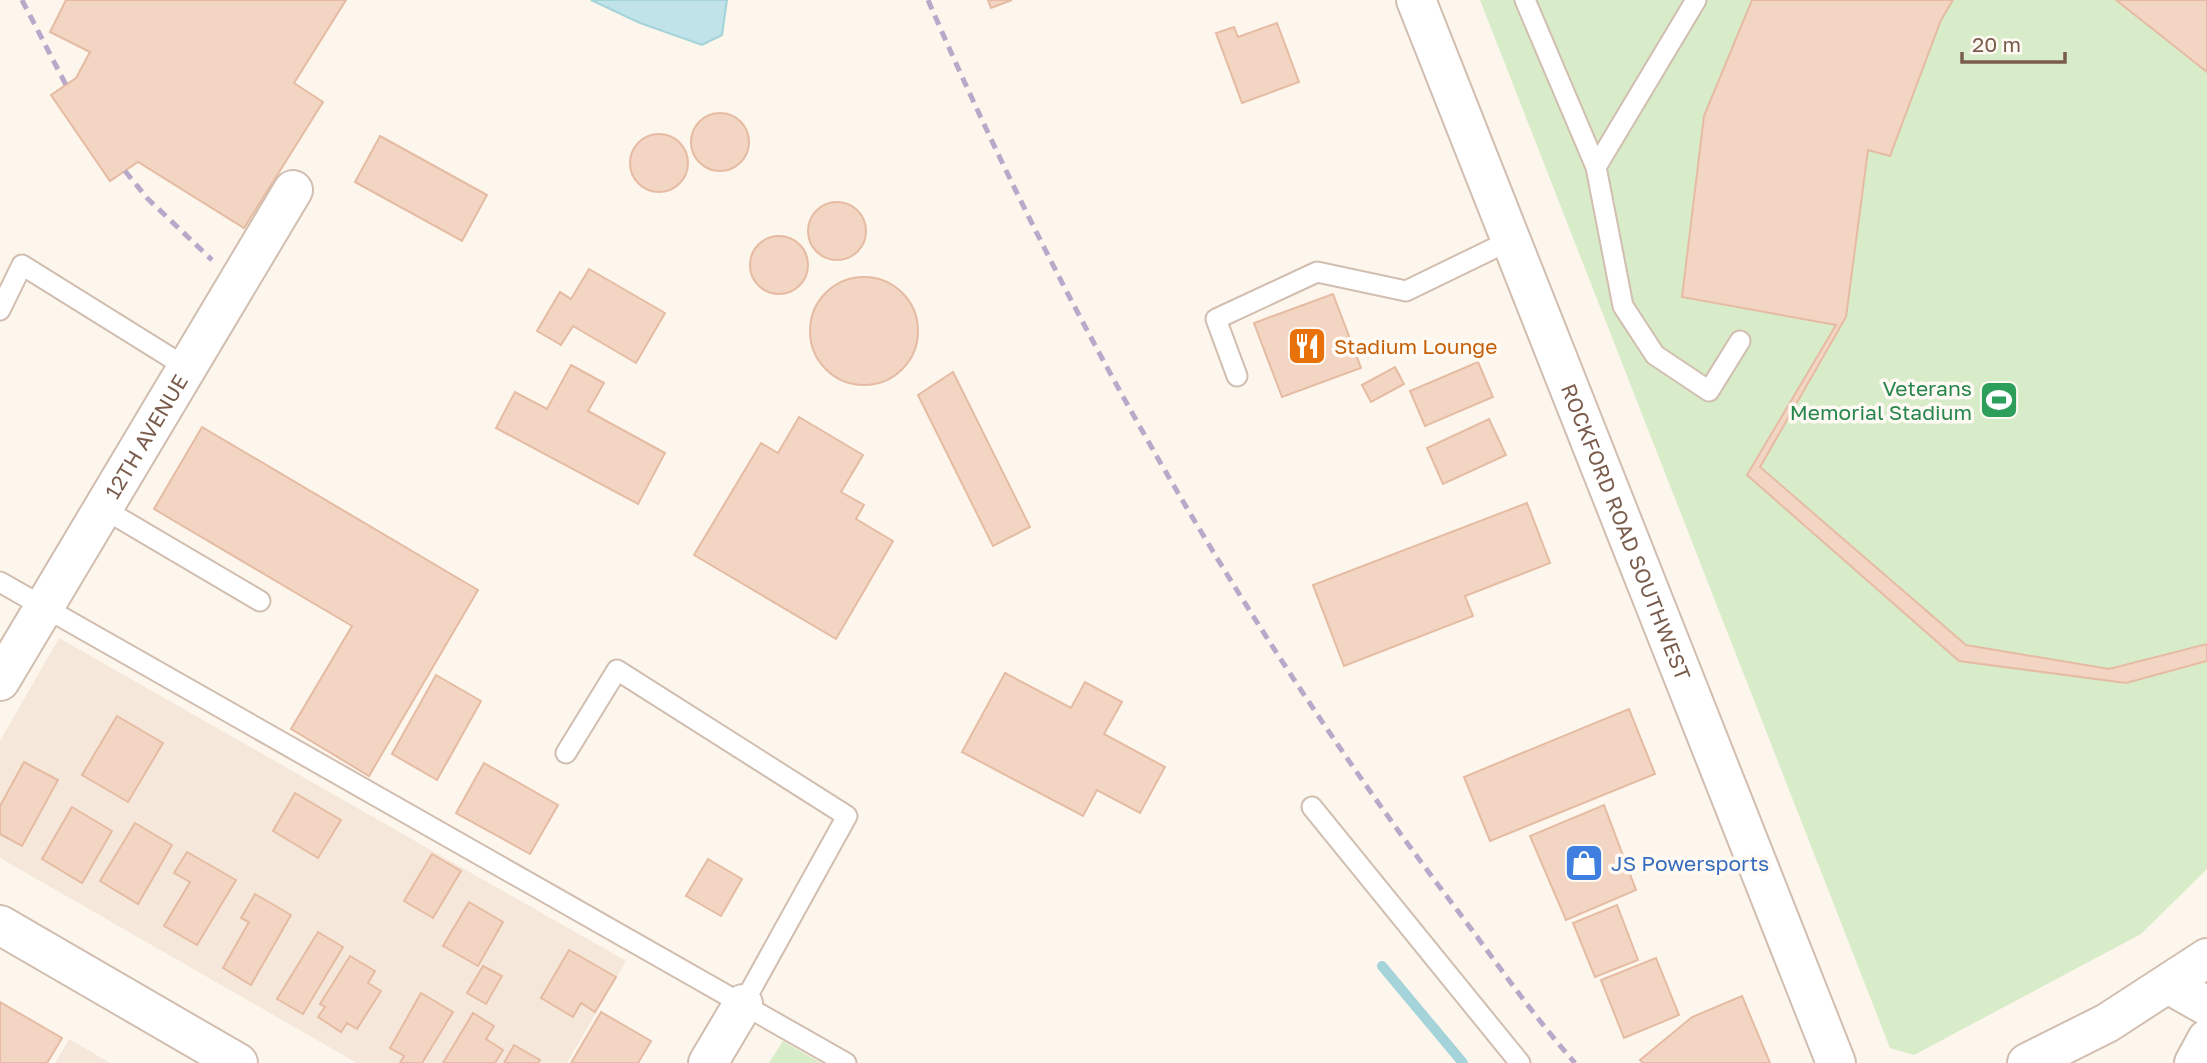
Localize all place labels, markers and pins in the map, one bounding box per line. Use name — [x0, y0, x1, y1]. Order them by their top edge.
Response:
restaurant icon: Stadium Lounge — [1286, 325, 1328, 367]
place label: Stadium Lounge — [1334, 333, 1497, 359]
place label: Veterans Memorial Stadium — [1790, 375, 1972, 425]
sports icon: Veterans Memorial Stadium — [1978, 379, 2020, 421]
shop icon: JS Powersports — [1563, 842, 1605, 884]
place label: JS Powersports — [1611, 850, 1769, 876]

